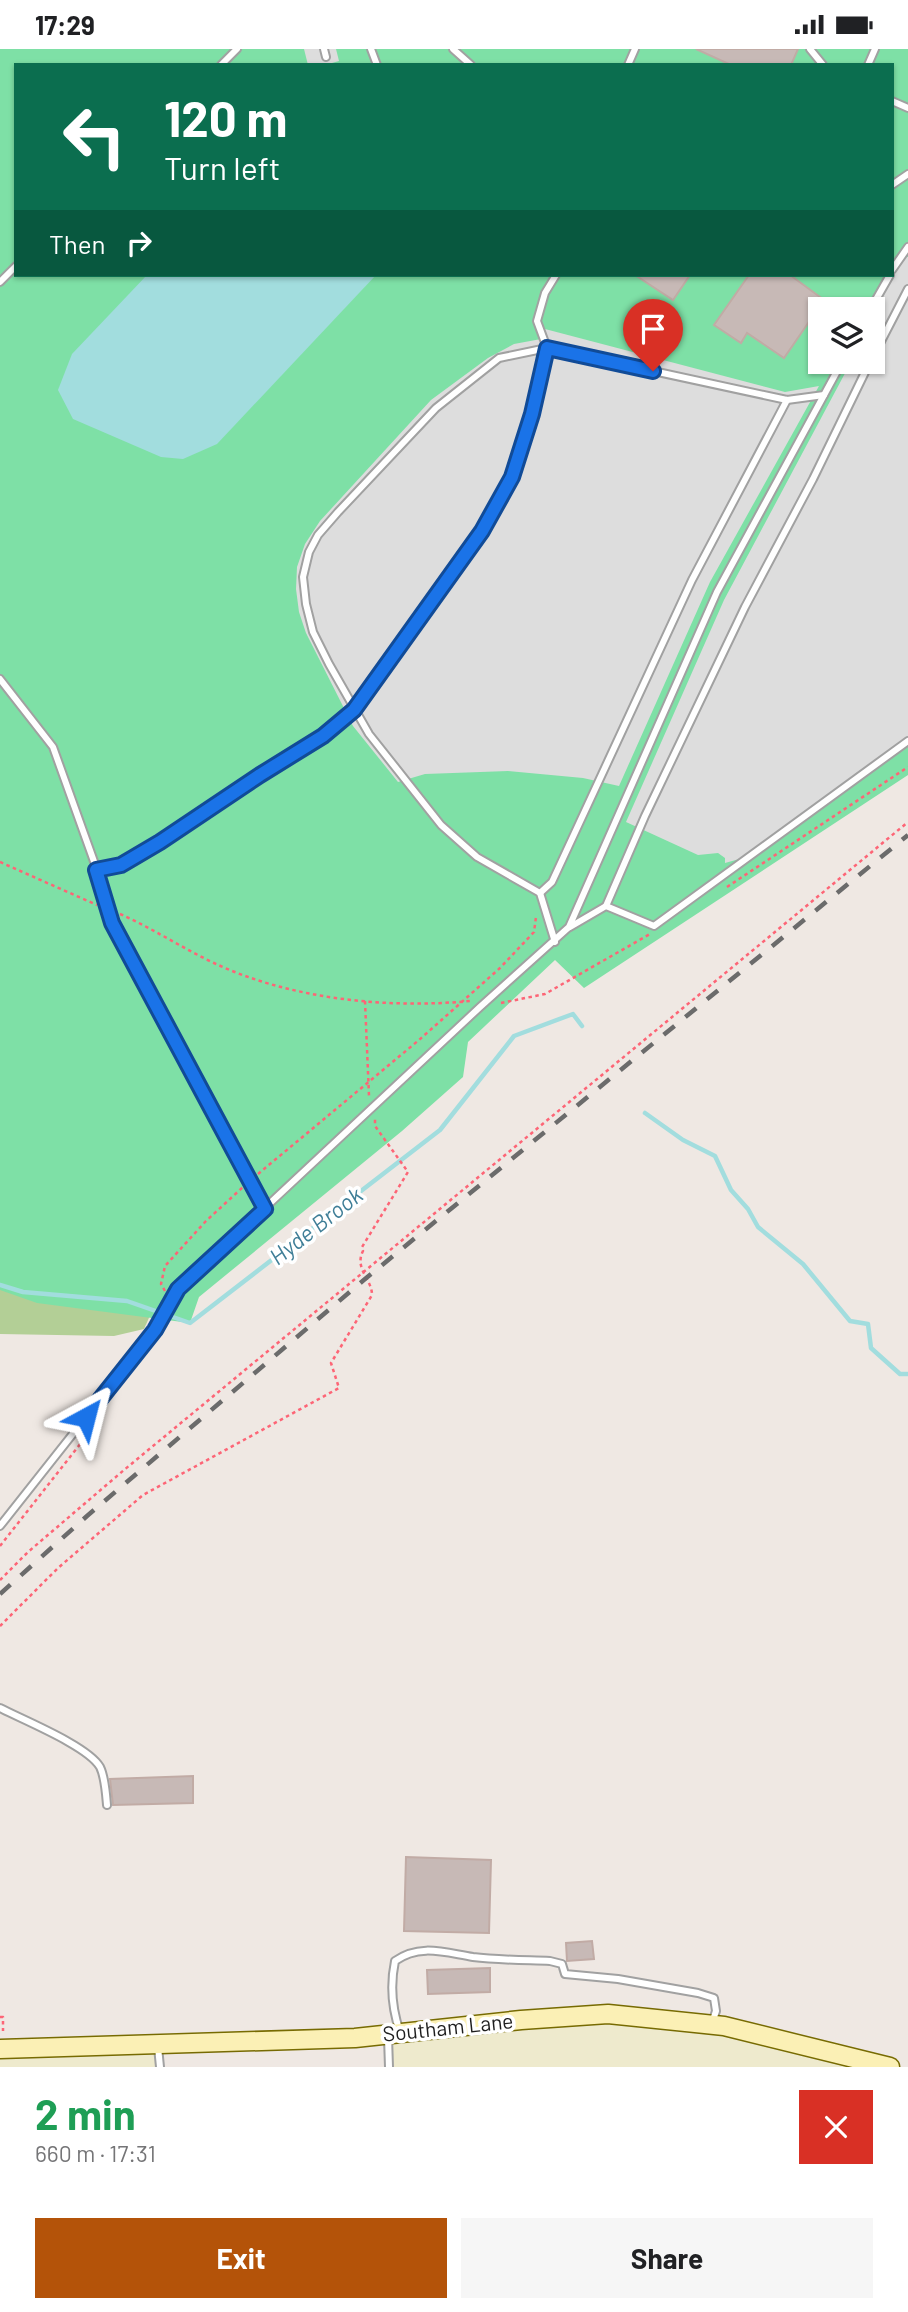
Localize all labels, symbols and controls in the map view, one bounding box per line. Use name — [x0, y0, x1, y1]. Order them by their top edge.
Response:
text: 17:29 — [35, 9, 95, 40]
text: 120 m — [164, 88, 287, 147]
icon: left — [49, 91, 140, 182]
text: Turn left — [164, 148, 281, 186]
icon: right — [120, 224, 158, 262]
text: Then — [49, 228, 106, 259]
map controls — [808, 297, 885, 374]
button: layers — [808, 297, 885, 374]
pin — [623, 299, 683, 371]
icon: arrive — [634, 310, 672, 348]
water label: Hyde Brook — [263, 1180, 368, 1270]
position arrow — [49, 1380, 123, 1454]
street label: Southam Lane — [381, 2007, 514, 2046]
text: 2 min — [35, 2088, 136, 2138]
button: close — [799, 2090, 873, 2164]
text: 660 m · 17:31 — [35, 2139, 156, 2167]
button: Exit — [35, 2218, 447, 2298]
button: Share — [461, 2218, 873, 2298]

